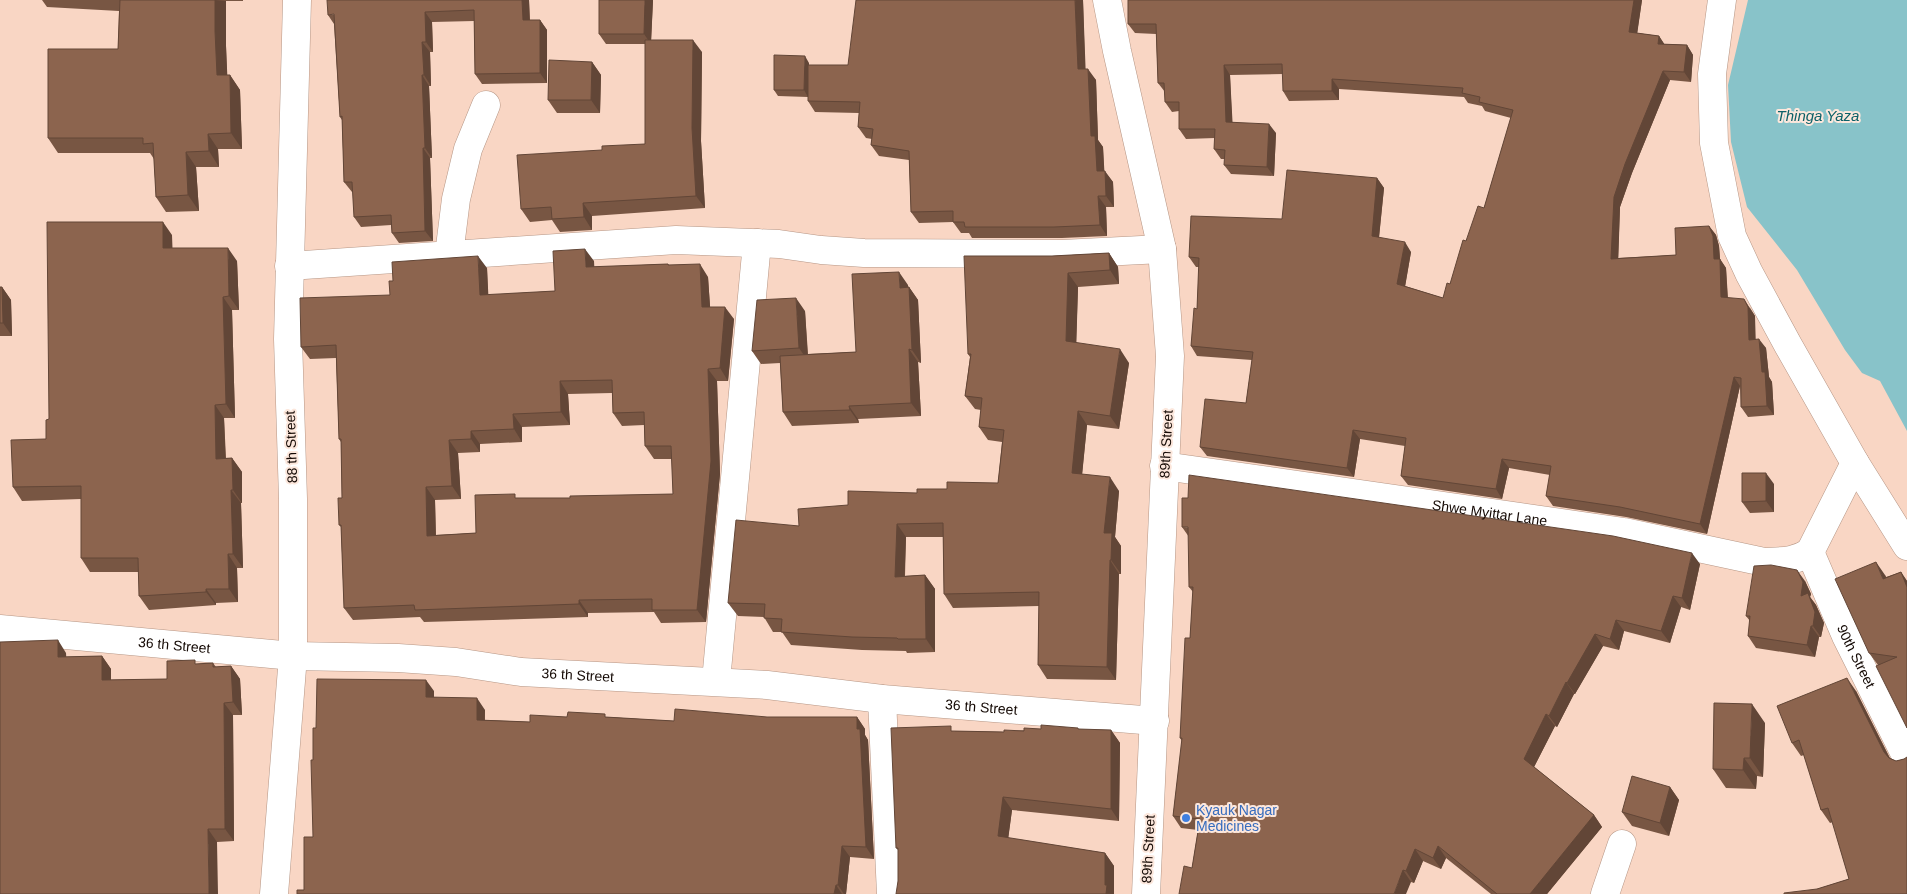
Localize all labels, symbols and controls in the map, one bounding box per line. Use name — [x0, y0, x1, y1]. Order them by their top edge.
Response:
water label: Thinga Yaza — [1777, 107, 1859, 124]
street label: 89th Street — [1156, 409, 1176, 479]
street label: 88 th Street — [282, 410, 300, 483]
street label: Shwe Myittar Lane — [1431, 497, 1548, 529]
street label: 90th Street — [1834, 622, 1879, 691]
street label: 36 th Street — [137, 634, 211, 656]
street label: 36 th Street — [541, 665, 614, 685]
street label: 36 th Street — [945, 696, 1018, 718]
place label: Kyauk Nagar Medicines — [1196, 802, 1277, 834]
marker: Kyauk Nagar Medicines — [1180, 812, 1192, 824]
street label: 89th Street — [1138, 814, 1158, 884]

